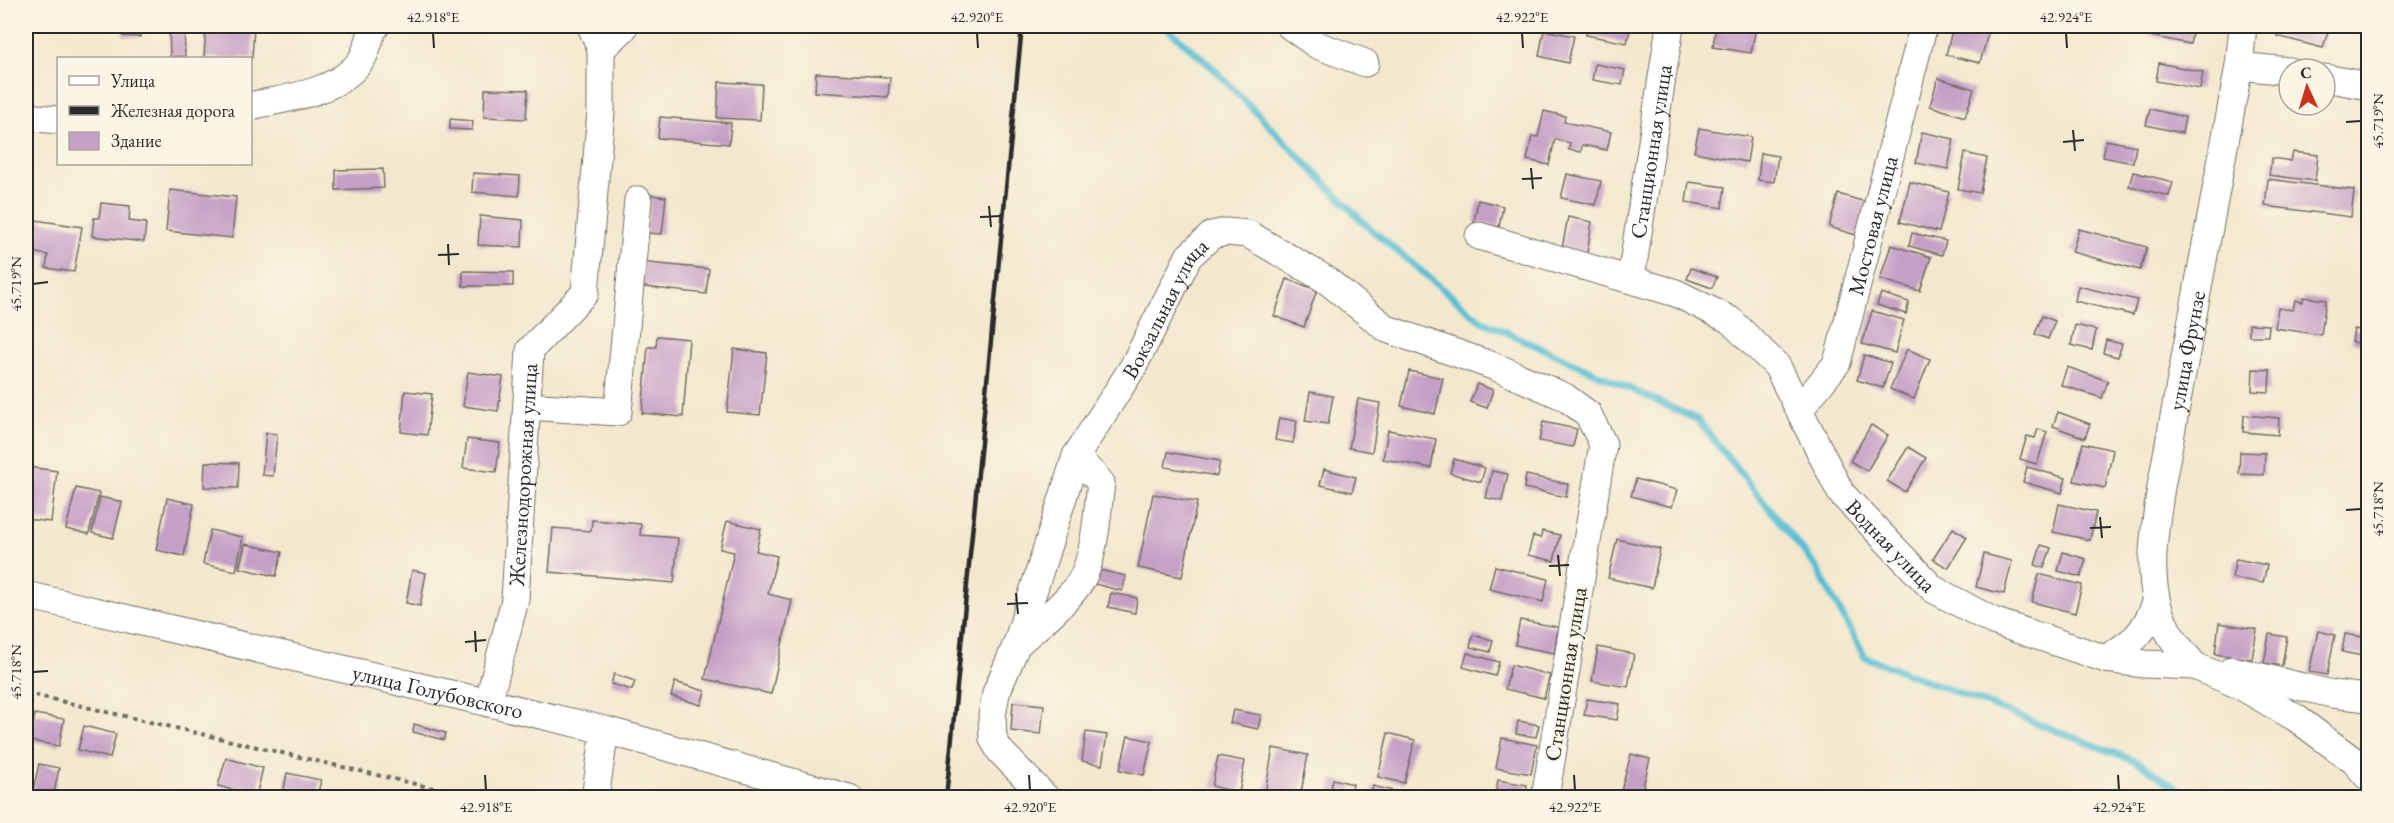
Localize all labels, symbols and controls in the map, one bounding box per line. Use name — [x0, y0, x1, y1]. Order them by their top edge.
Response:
text: 42.918°E — [407, 7, 460, 26]
text: 42.920°E — [951, 7, 1004, 26]
text: 42.922°E — [1496, 7, 1549, 26]
text: 42.924°E — [2040, 7, 2093, 26]
legend — [57, 57, 252, 165]
north arrow — [2277, 57, 2337, 117]
street label: Станционная улица — [1623, 62, 1679, 241]
text: С — [2300, 62, 2312, 83]
text: Улица — [110, 69, 156, 92]
text: 45.719°N — [2368, 93, 2387, 149]
text: Железная дорога — [110, 99, 236, 122]
text: Здание — [111, 129, 161, 152]
street label: Мостовая улица — [1841, 153, 1905, 298]
street label: Вокзальная улица — [1115, 231, 1215, 385]
text: 45.719°N — [6, 256, 25, 312]
street label: улица Фрунзе — [2161, 288, 2212, 413]
street label: Железнодорожная улица — [502, 362, 544, 588]
text: 45.718°N — [2368, 481, 2387, 537]
street label: Водная улица — [1839, 493, 1943, 599]
street label: Станционная улица — [1537, 585, 1594, 763]
text: 45.718°N — [6, 644, 25, 700]
street label: улица Голубовского — [349, 658, 526, 726]
text: 42.918°E — [460, 797, 513, 816]
text: 42.920°E — [1004, 797, 1057, 816]
text: 42.922°E — [1549, 797, 1602, 816]
text: 42.924°E — [2093, 797, 2146, 816]

